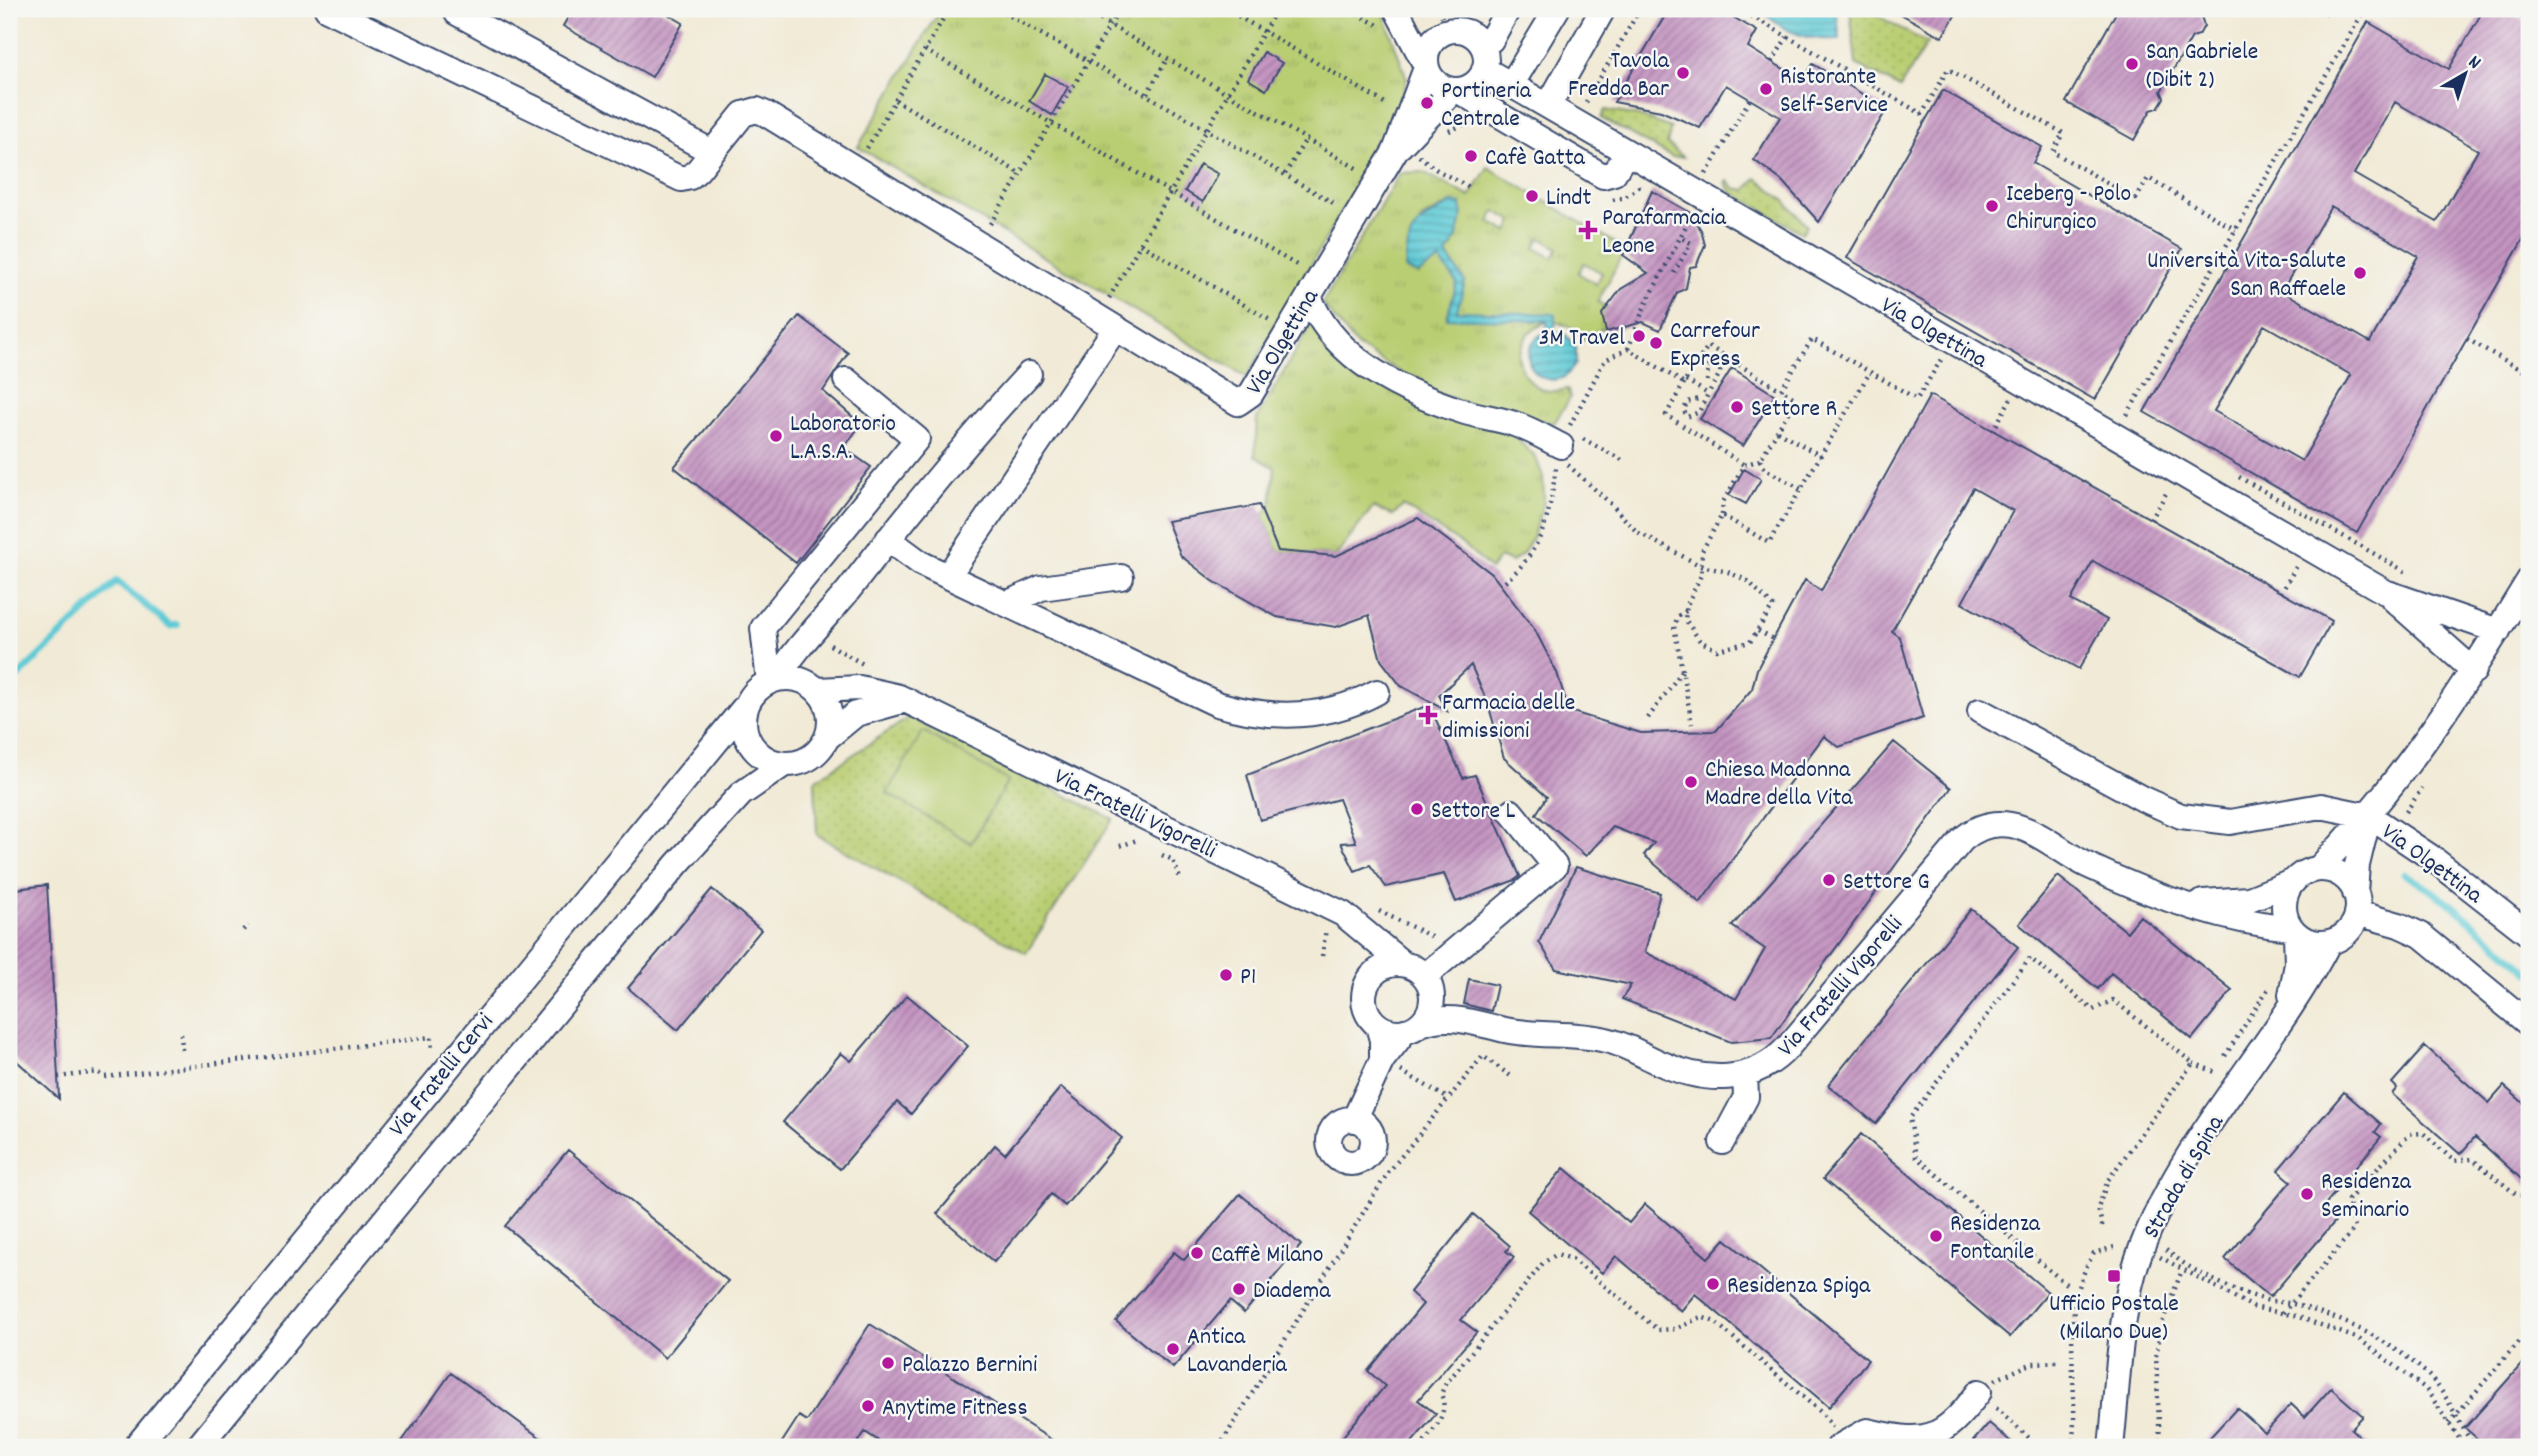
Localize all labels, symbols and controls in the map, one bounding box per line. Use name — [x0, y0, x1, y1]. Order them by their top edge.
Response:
place label: San Gabriele (Dibit 2) — [2146, 36, 2258, 98]
north arrow — [2430, 38, 2500, 108]
place label: Tavola Fredda Bar — [1568, 45, 1670, 107]
text: N — [2461, 50, 2486, 77]
marker: San Gabriele (Dibit 2) — [2124, 56, 2140, 72]
place label: Ristorante Self-Service — [1780, 61, 1888, 123]
marker: Tavola Fredda Bar — [1675, 65, 1691, 81]
place label: Portineria Centrale — [1441, 75, 1532, 137]
marker: Ristorante Self-Service — [1758, 81, 1774, 97]
marker: Portineria Centrale — [1419, 95, 1435, 111]
place label: Cafè Gatta — [1485, 142, 1585, 176]
marker: Cafè Gatta — [1463, 148, 1479, 164]
place label: Iceberg - Polo Chirurgico — [2006, 178, 2131, 240]
place label: Lindt — [1546, 182, 1592, 216]
marker: Lindt — [1524, 188, 1540, 204]
marker: Iceberg - Polo Chirurgico — [1984, 198, 2000, 214]
place label: Parafarmacia Leone — [1602, 202, 1727, 264]
marker: Parafarmacia Leone — [1580, 222, 1596, 238]
place label: Università Vita-Salute San Raffaele — [2147, 245, 2346, 307]
marker: Università Vita-Salute San Raffaele — [2352, 265, 2368, 281]
street label: Via Olgettina — [1239, 283, 1329, 402]
street label: Via Olgettina — [1874, 289, 1994, 378]
place label: Carrefour Express — [1670, 315, 1760, 377]
place label: 3M Travel — [1539, 322, 1625, 356]
marker: 3M Travel — [1631, 328, 1647, 344]
marker: Carrefour Express — [1648, 335, 1664, 351]
place label: Settore R — [1751, 393, 1837, 427]
marker: Settore R — [1729, 399, 1745, 415]
place label: Laboratorio L.A.S.A. — [790, 408, 896, 470]
marker: Laboratorio L.A.S.A. — [768, 428, 784, 444]
place label: Farmacia delle dimissioni — [1442, 687, 1575, 749]
marker: Farmacia delle dimissioni — [1420, 707, 1436, 723]
place label: Chiesa Madonna Madre della Vita — [1705, 754, 1853, 816]
street label: Via Fratelli Vigorelli — [1048, 761, 1222, 869]
marker: Chiesa Madonna Madre della Vita — [1683, 774, 1699, 790]
place label: Settore L — [1431, 795, 1515, 829]
marker: Settore L — [1409, 801, 1425, 817]
street label: Via Olgettina — [2374, 816, 2489, 913]
place label: Settore G — [1843, 866, 1930, 900]
marker: Settore G — [1821, 872, 1837, 888]
street label: Via Fratelli Vigorelli — [1770, 909, 1912, 1065]
place label: P1 — [1240, 961, 1256, 995]
marker: P1 — [1218, 967, 1234, 983]
street label: Via Fratelli Cervi — [382, 1007, 503, 1145]
street label: Strada di Spina — [2136, 1109, 2234, 1245]
place label: Residenza Seminario — [2321, 1166, 2412, 1228]
marker: Residenza Seminario — [2299, 1186, 2315, 1202]
place label: Residenza Fontanile — [1950, 1208, 2041, 1270]
marker: Residenza Fontanile — [1928, 1228, 1944, 1244]
place label: Caffè Milano — [1211, 1239, 1323, 1273]
marker: Caffè Milano — [1189, 1245, 1205, 1261]
marker: Ufficio Postale (Milano Due) — [2106, 1268, 2122, 1284]
place label: Residenza Spiga — [1727, 1270, 1871, 1304]
place label: Diadema — [1253, 1275, 1331, 1309]
marker: Residenza Spiga — [1705, 1276, 1721, 1292]
marker: Diadema — [1231, 1281, 1247, 1297]
place label: Ufficio Postale (Milano Due) — [2049, 1288, 2179, 1350]
place label: Antica Lavanderia — [1187, 1321, 1288, 1383]
marker: Antica Lavanderia — [1165, 1341, 1181, 1357]
place label: Palazzo Bernini — [902, 1349, 1037, 1383]
marker: Palazzo Bernini — [880, 1355, 896, 1371]
place label: Anytime Fitness — [882, 1392, 1028, 1426]
marker: Anytime Fitness — [860, 1398, 876, 1414]

